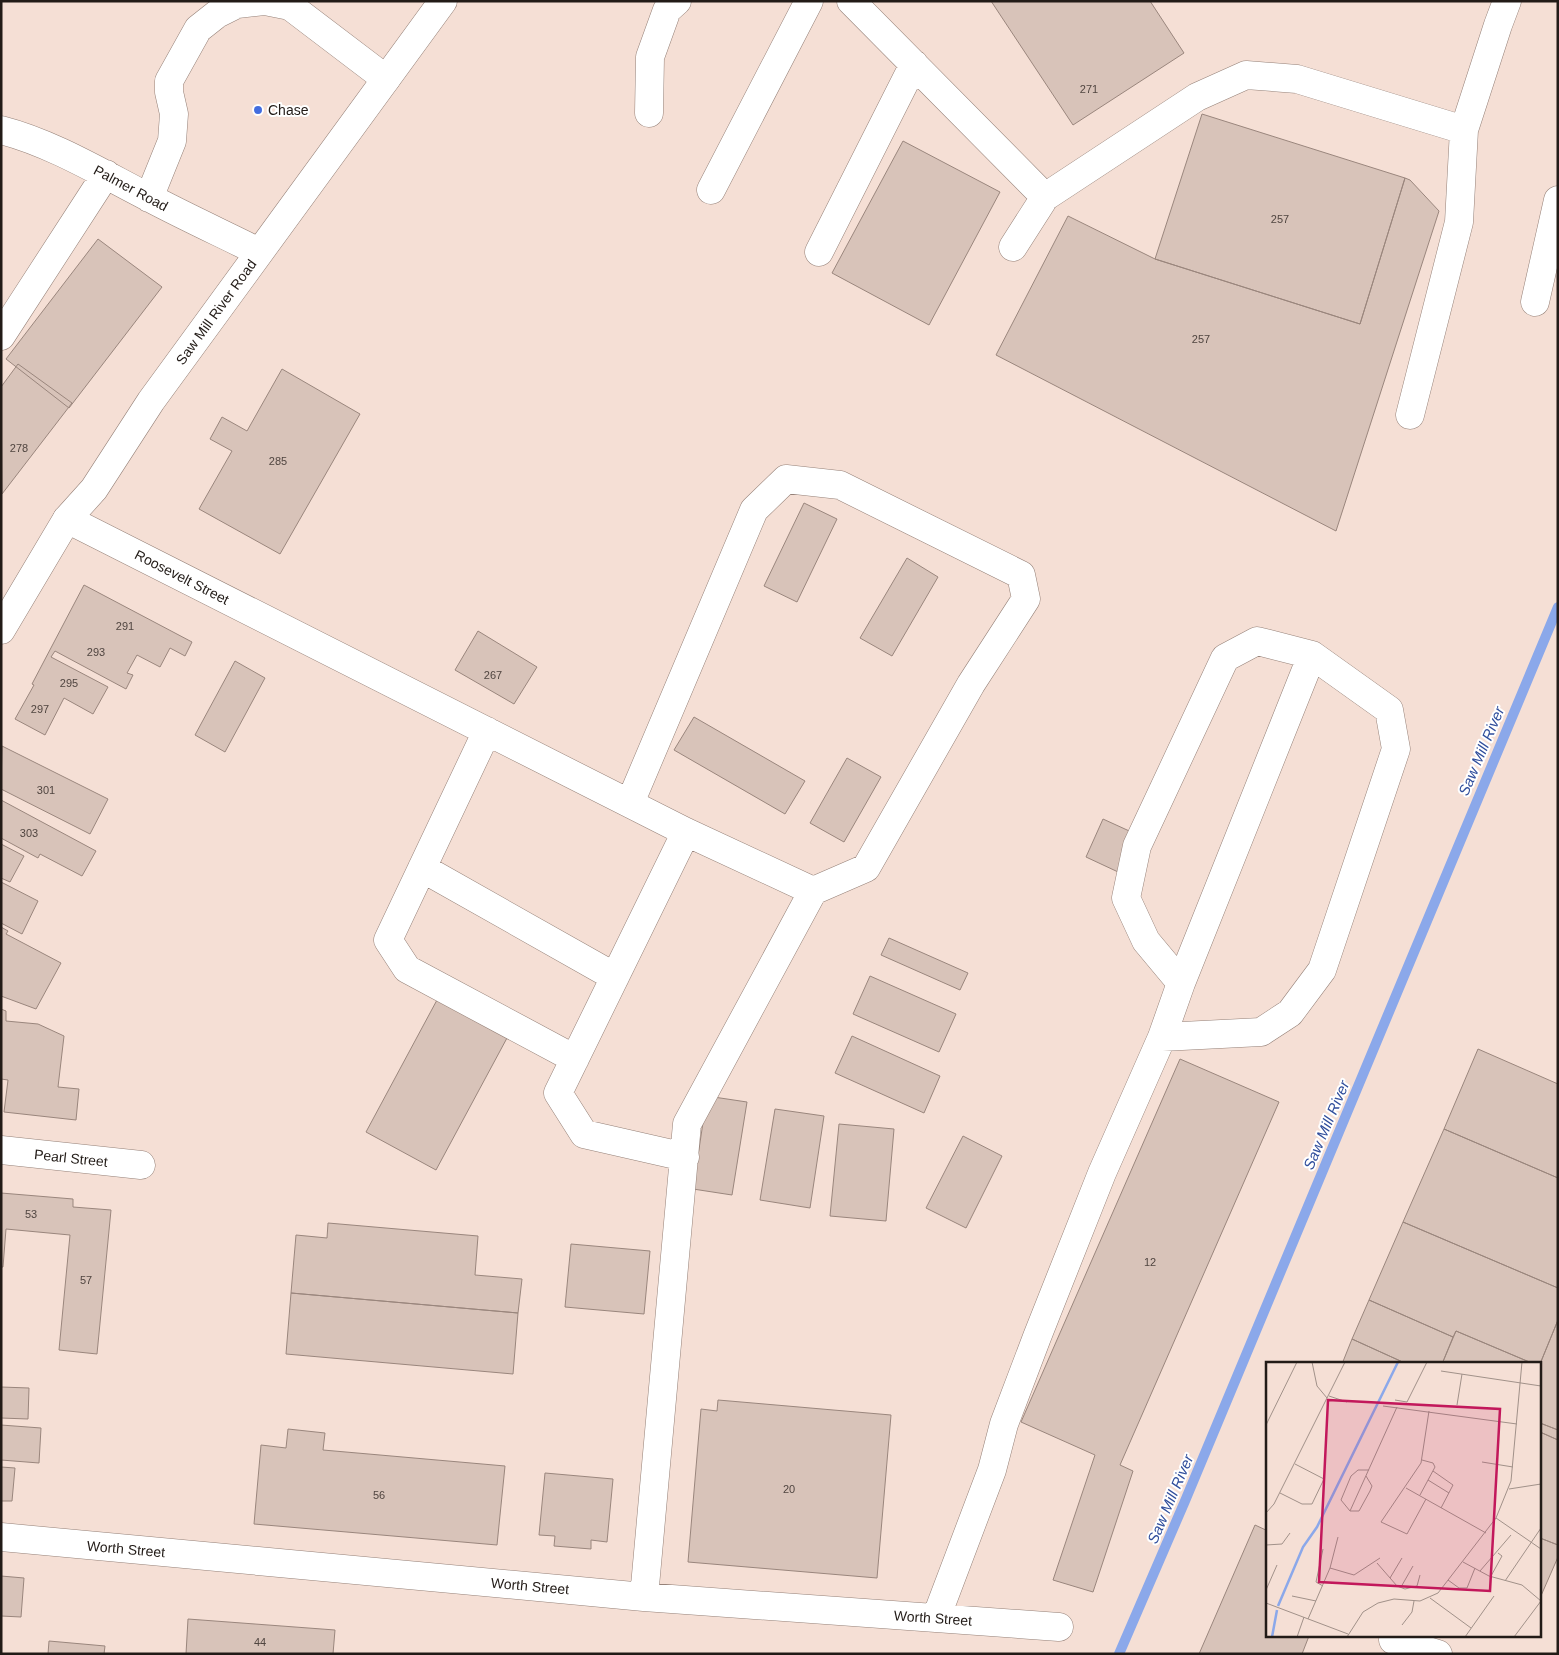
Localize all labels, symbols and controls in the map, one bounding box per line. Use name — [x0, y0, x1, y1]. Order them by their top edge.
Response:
house number: 271 — [1080, 83, 1098, 95]
place label: Chase — [268, 102, 309, 118]
marker: Chase — [252, 104, 264, 116]
street label: Palmer Road — [91, 162, 171, 214]
house number: 257 — [1271, 213, 1289, 225]
street label: Saw Mill River Road — [172, 256, 260, 368]
house number: 257 — [1192, 333, 1210, 345]
house number: 278 — [10, 442, 28, 454]
house number: 285 — [269, 455, 287, 467]
street label: Roosevelt Street — [132, 546, 232, 608]
house number: 291 — [116, 620, 134, 632]
house number: 293 — [87, 646, 105, 658]
house number: 267 — [484, 669, 502, 681]
house number: 295 — [60, 677, 78, 689]
house number: 297 — [31, 703, 49, 715]
water label: Saw Mill River — [1455, 703, 1508, 798]
house number: 301 — [37, 784, 55, 796]
house number: 303 — [20, 827, 38, 839]
water label: Saw Mill River — [1300, 1077, 1353, 1172]
street label: Pearl Street — [33, 1146, 109, 1170]
house number: 53 — [25, 1208, 37, 1220]
house number: 12 — [1144, 1256, 1156, 1268]
house number: 57 — [80, 1274, 92, 1286]
inset map — [1266, 1362, 1542, 1638]
water label: Saw Mill River — [1144, 1451, 1197, 1546]
house number: 20 — [783, 1483, 795, 1495]
house number: 56 — [373, 1489, 385, 1501]
street label: Worth Street — [86, 1538, 166, 1560]
street label: Worth Street — [490, 1575, 570, 1597]
street label: Worth Street — [893, 1607, 973, 1629]
house number: 44 — [254, 1636, 266, 1648]

